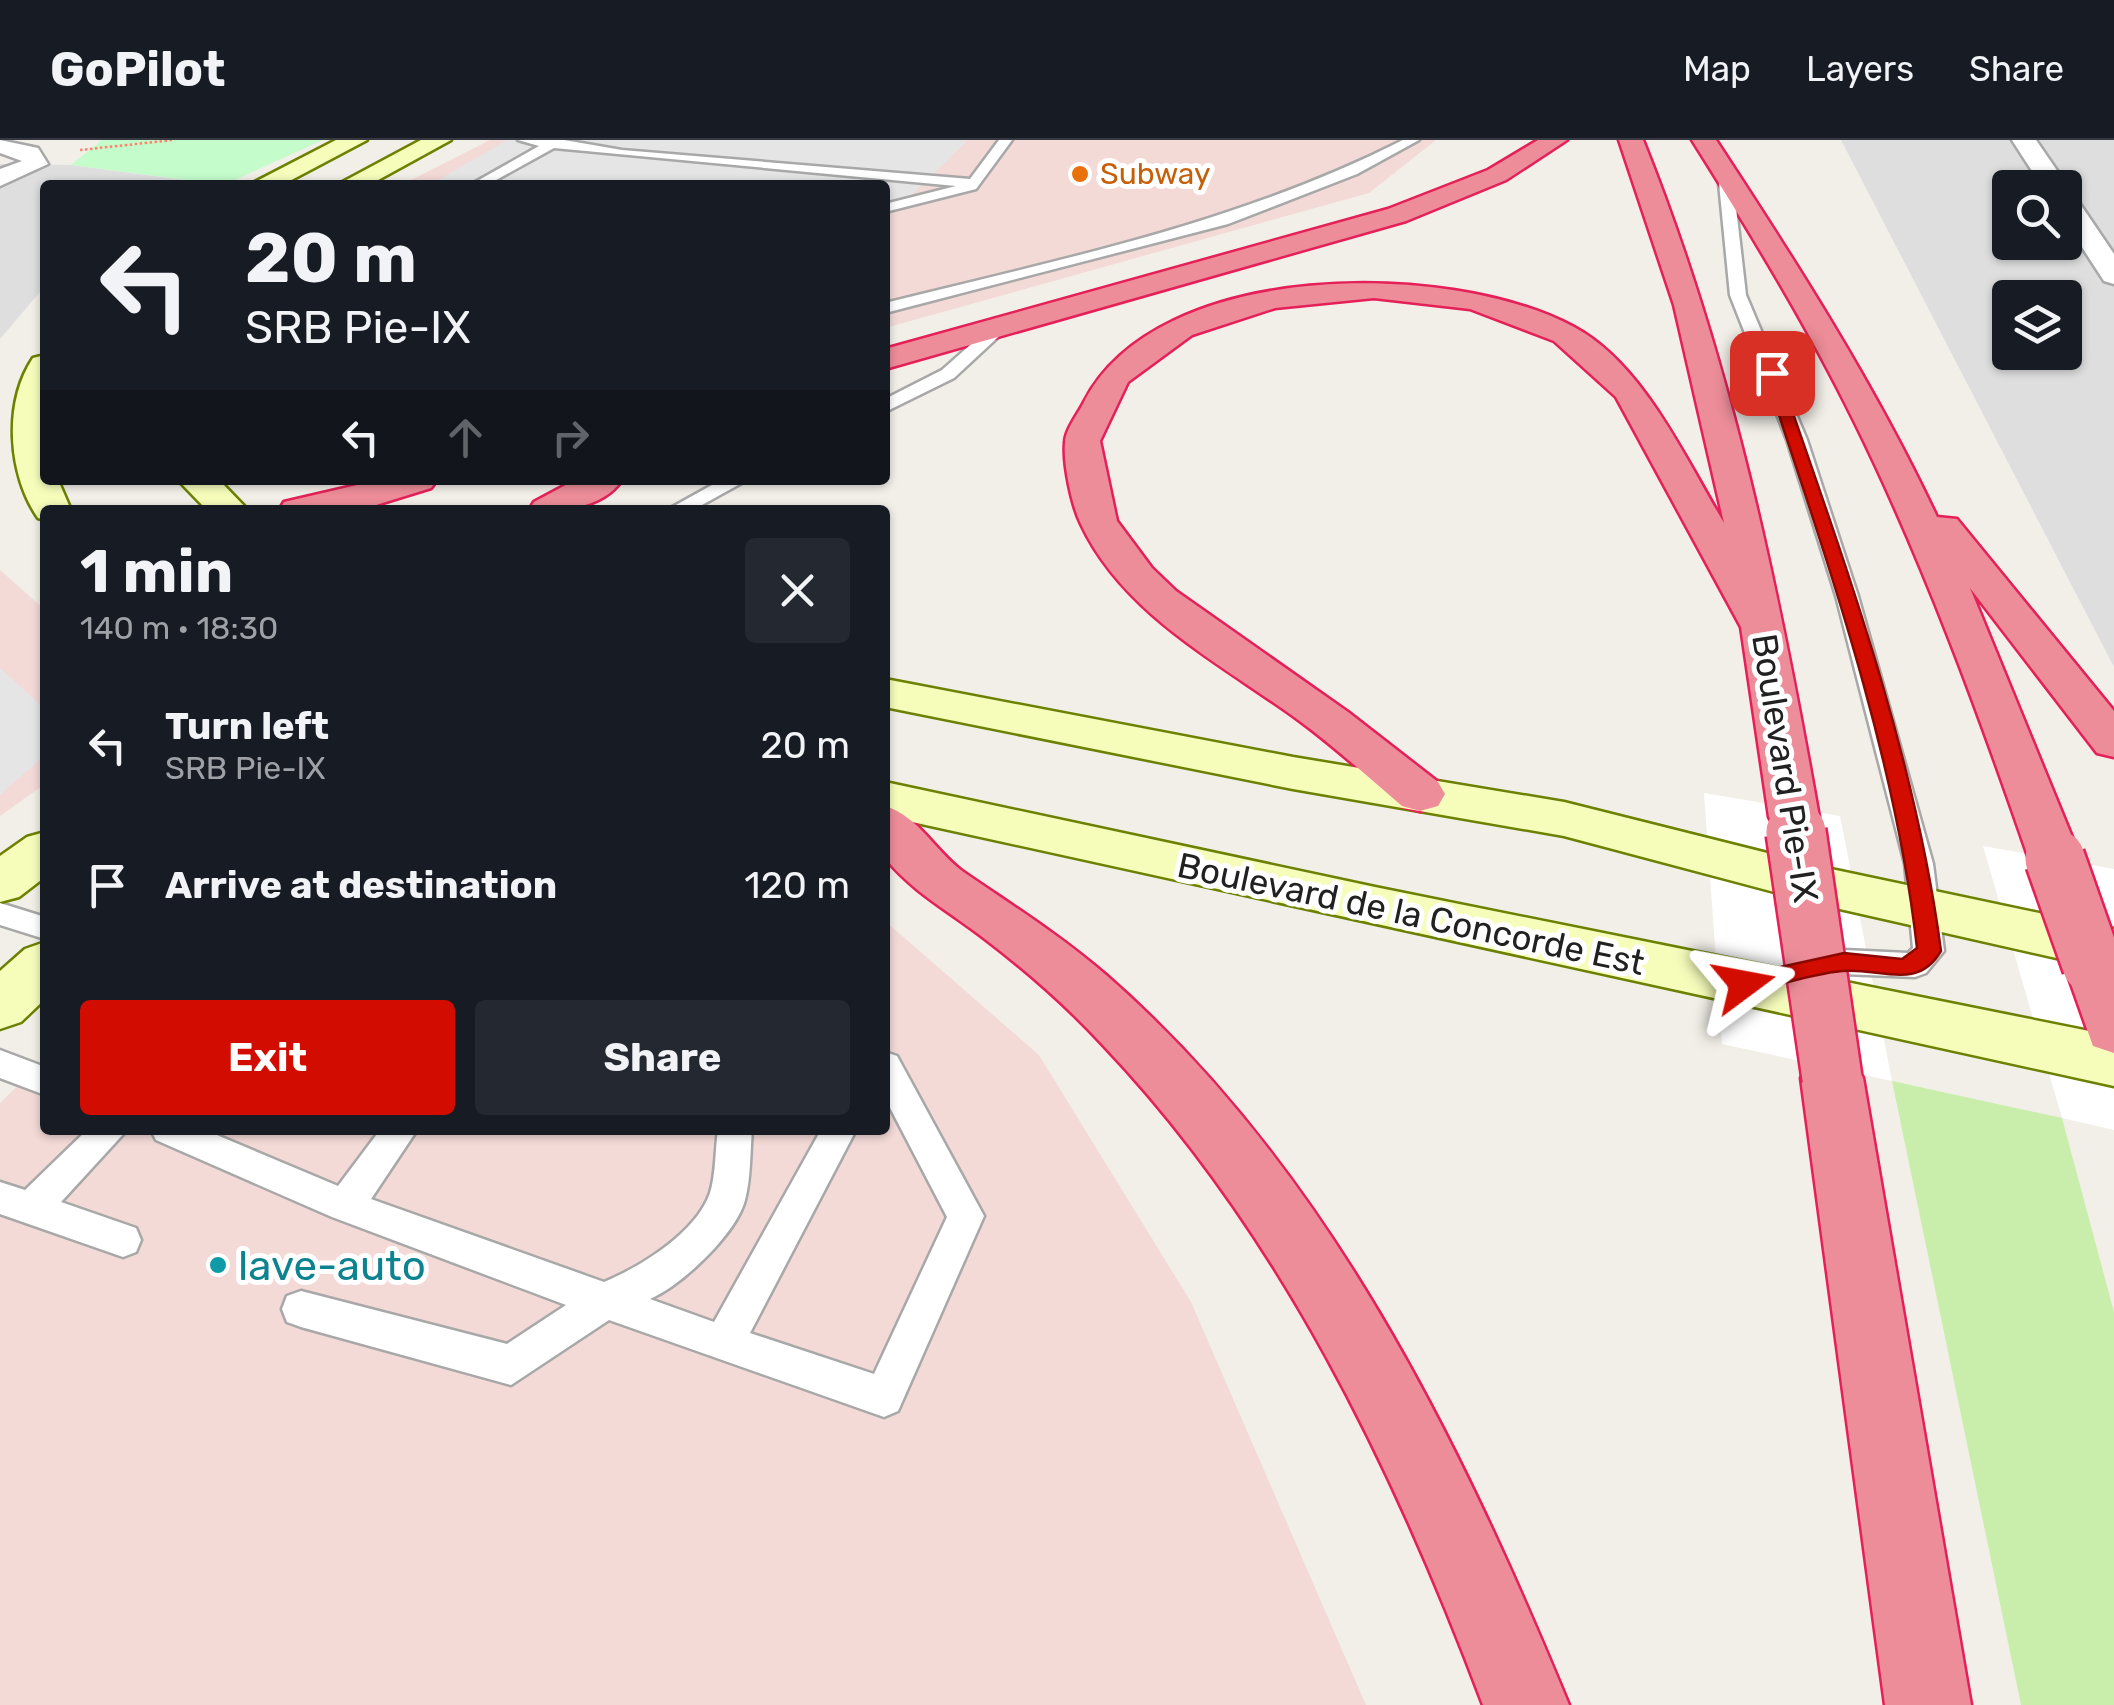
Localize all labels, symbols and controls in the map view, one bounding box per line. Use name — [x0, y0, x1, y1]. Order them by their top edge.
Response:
text: GoPilot — [50, 41, 225, 98]
text: Map — [1683, 48, 1751, 90]
text: Layers — [1806, 48, 1914, 90]
text: Share — [1969, 48, 2064, 90]
place label: Subway — [1100, 156, 1211, 192]
marker: Subway — [1069, 163, 1091, 185]
map controls — [1992, 170, 2082, 370]
button: search — [1992, 170, 2082, 260]
text: 20 m — [245, 217, 417, 300]
icon: left — [80, 220, 210, 350]
button: layers — [1992, 280, 2082, 370]
text: SRB Pie-IX — [245, 301, 471, 354]
pin — [1730, 331, 1815, 416]
icon: arrive — [1745, 346, 1800, 401]
icon: left — [333, 410, 388, 465]
icon: ahead — [438, 410, 493, 465]
icon: right — [543, 410, 598, 465]
text: 1 min — [80, 536, 233, 607]
button: close — [745, 538, 850, 643]
text: 140 m · 18:30 — [80, 609, 278, 647]
street label: Boulevard Pie-IX — [1743, 631, 1827, 905]
text: Turn left — [165, 703, 329, 749]
icon: left — [80, 718, 135, 773]
text: 20 m — [760, 722, 850, 768]
text: SRB Pie-IX — [165, 749, 326, 787]
street label: Boulevard de la Concorde Est — [1174, 844, 1648, 984]
icon: arrive — [80, 858, 135, 913]
text: Arrive at destination — [165, 862, 557, 908]
text: 120 m — [744, 862, 850, 908]
position arrow — [1692, 932, 1796, 1036]
button: Exit — [80, 1000, 455, 1115]
button: Share — [475, 1000, 850, 1115]
place label: lave-auto — [238, 1241, 426, 1291]
marker: lave-auto — [207, 1254, 229, 1276]

